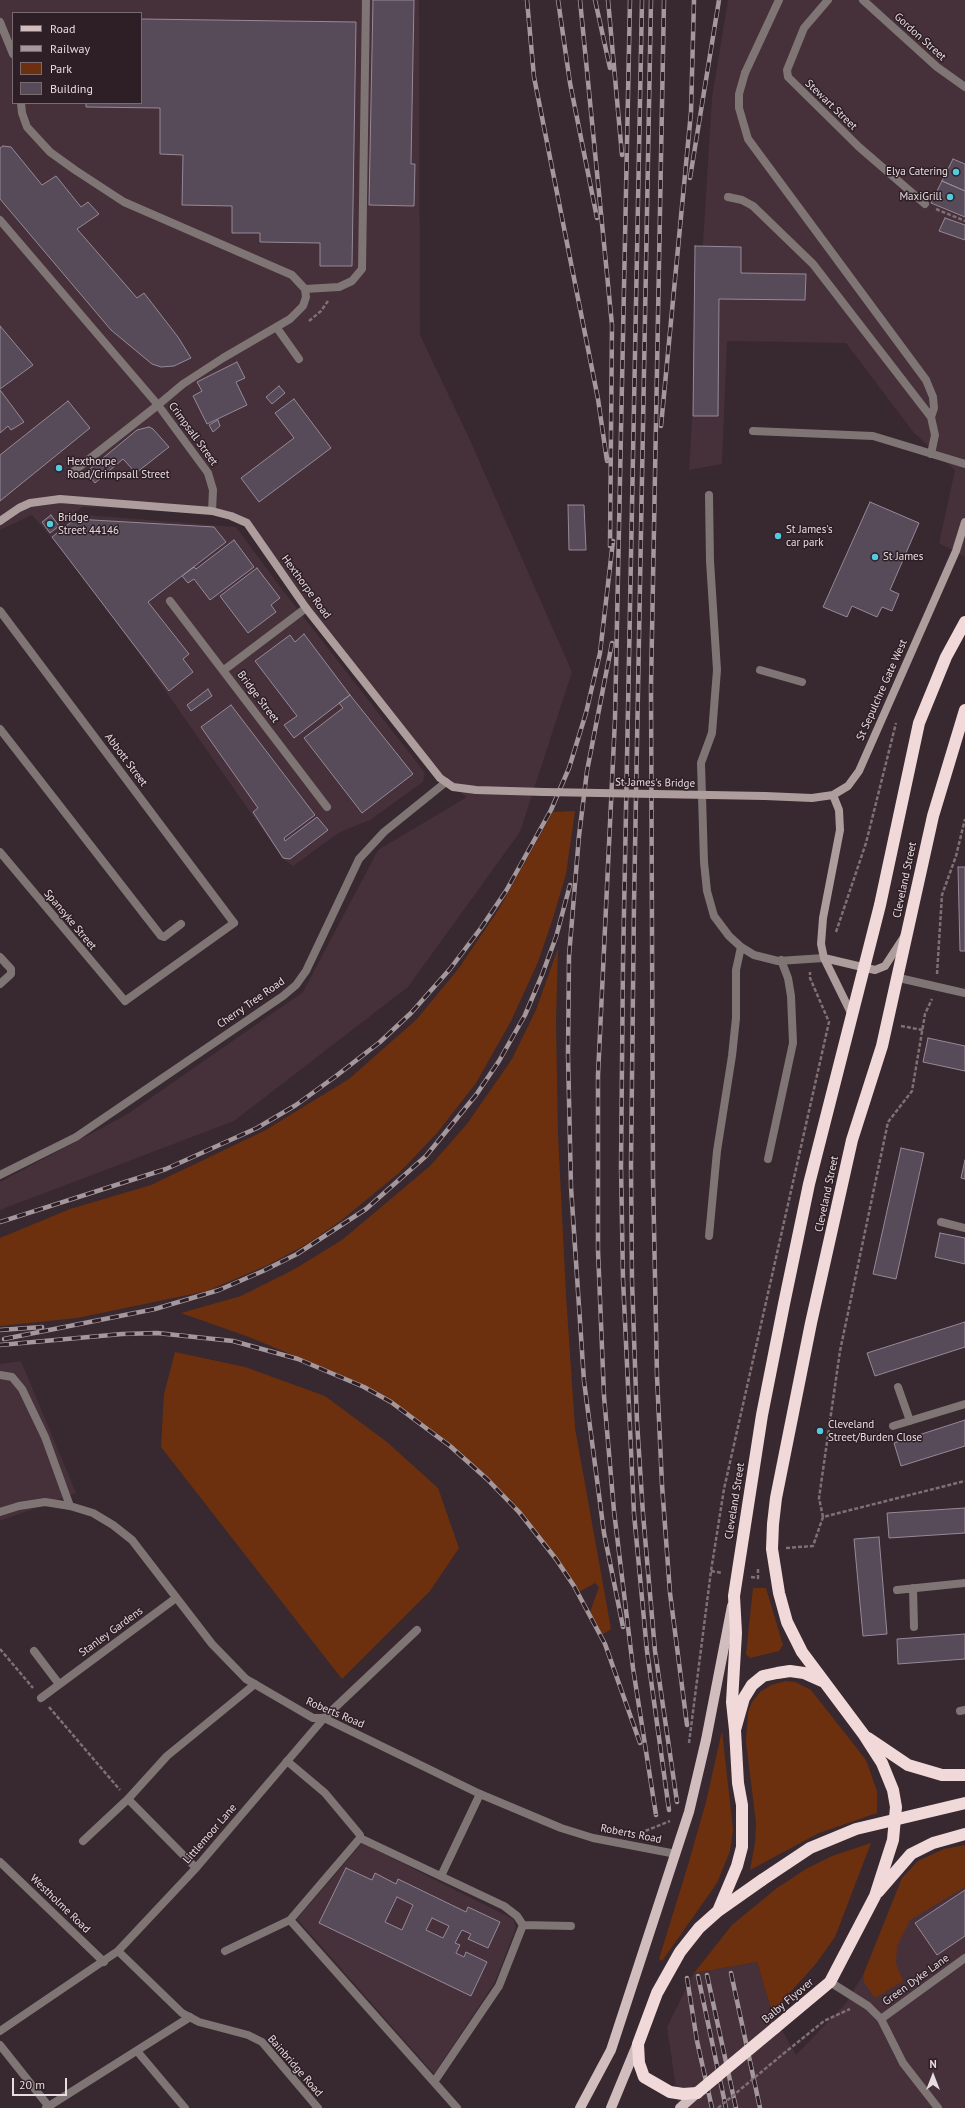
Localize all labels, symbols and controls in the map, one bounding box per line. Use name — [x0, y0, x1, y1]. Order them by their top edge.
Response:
street label: Gordon Street — [891, 10, 949, 64]
legend — [12, 12, 142, 104]
text: Road — [50, 21, 75, 36]
text: Railway — [50, 41, 90, 56]
text: Park — [50, 61, 72, 76]
street label: Stewart Street — [802, 77, 860, 133]
text: Building — [50, 81, 93, 96]
place label: Elya Catering — [886, 165, 948, 179]
marker: Elya Catering — [951, 167, 961, 177]
place label: MaxiGrill — [899, 190, 942, 204]
marker: MaxiGrill — [945, 192, 955, 202]
street label: Crimpsall Street — [166, 400, 220, 468]
place label: Hexthorpe Road/Crimpsall Street — [67, 455, 169, 481]
marker: Hexthorpe Road/Crimpsall Street — [54, 463, 64, 473]
place label: Bridge Street 44146 — [58, 511, 119, 537]
marker: Bridge Street 44146 — [45, 519, 55, 529]
place label: St James's car park — [786, 523, 833, 549]
marker: St James's car park — [773, 531, 783, 541]
place label: St James — [883, 550, 923, 564]
marker: St James — [870, 552, 880, 562]
street label: Hexthorpe Road — [278, 553, 334, 621]
street label: St Sepulchre Gate West — [854, 637, 910, 743]
street label: Bridge Street — [234, 668, 282, 726]
street label: Abbott Street — [102, 731, 150, 789]
street label: St James's Bridge — [615, 776, 695, 790]
street label: Cleveland Street — [891, 841, 919, 919]
street label: Spansyke Street — [41, 887, 99, 953]
street label: Cherry Tree Road — [215, 975, 287, 1031]
street label: Cleveland Street — [813, 1155, 841, 1233]
place label: Cleveland Street/Burden Close — [828, 1418, 922, 1444]
marker: Cleveland Street/Burden Close — [815, 1426, 825, 1436]
street label: Cleveland Street — [722, 1462, 748, 1540]
street label: Stanley Gardens — [76, 1604, 146, 1660]
street label: Roberts Road — [304, 1695, 366, 1731]
street label: Littlemoor Lane — [180, 1801, 240, 1867]
street label: Roberts Road — [599, 1822, 663, 1846]
street label: Westholme Road — [27, 1872, 93, 1936]
street label: Green Dyke Lane — [880, 1951, 952, 2009]
street label: Balby Flyover — [760, 1976, 816, 2026]
street label: Bainbridge Road — [265, 2033, 325, 2099]
north arrow — [913, 2056, 953, 2096]
text: N — [929, 2057, 937, 2071]
scale bar — [14, 2070, 69, 2096]
text: 20 m — [19, 2077, 45, 2092]

